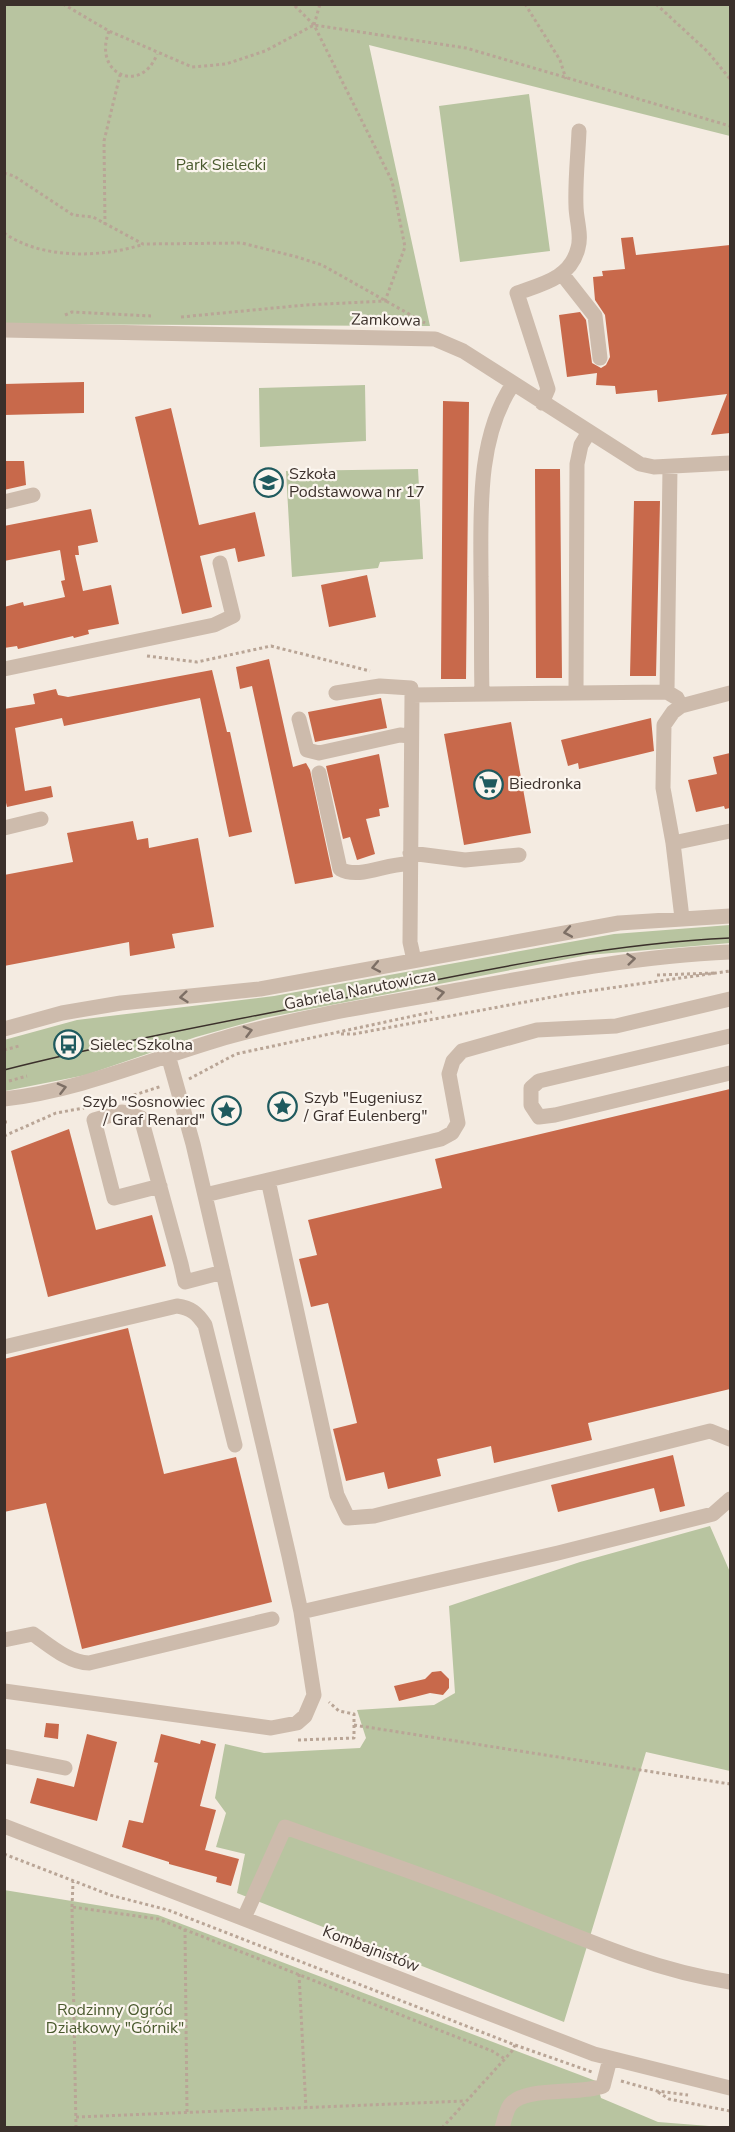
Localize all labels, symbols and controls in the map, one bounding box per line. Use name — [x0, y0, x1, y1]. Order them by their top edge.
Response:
park label: Park Sielecki — [176, 154, 266, 176]
street label: Zamkowa — [351, 308, 421, 332]
place label: Szkoła Podstawowa nr 17 — [289, 463, 425, 503]
school or university icon: Szkoła Podstawowa nr 17 — [252, 467, 284, 499]
supermarket icon: Biedronka — [472, 768, 504, 800]
place label: Biedronka — [509, 773, 581, 795]
one-way arrow — [563, 925, 573, 938]
one-way arrow — [627, 953, 636, 966]
one-way arrow — [372, 960, 382, 973]
street label: Gabriela Narutowicza — [282, 964, 438, 1016]
one-way arrow — [434, 987, 444, 1000]
one-way arrow — [179, 990, 188, 1003]
one-way arrow — [243, 1026, 253, 1039]
bus stop icon: Sielec Szkolna — [53, 1029, 85, 1061]
place label: Sielec Szkolna — [90, 1034, 193, 1056]
one-way arrow — [57, 1083, 67, 1096]
place label: Szyb "Eugeniusz / Graf Eulenberg" — [303, 1087, 427, 1127]
place label: Szyb "Sosnowiec / Graf Renard" — [83, 1091, 206, 1131]
place icon: Szyb "Eugeniusz / Graf Eulenberg" — [267, 1091, 299, 1123]
place icon: Szyb "Sosnowiec / Graf Renard" — [210, 1095, 242, 1127]
street label: Kombajnistów — [319, 1920, 423, 1978]
park label: Rodzinny Ogród Działkowy "Górnik" — [46, 1999, 184, 2039]

